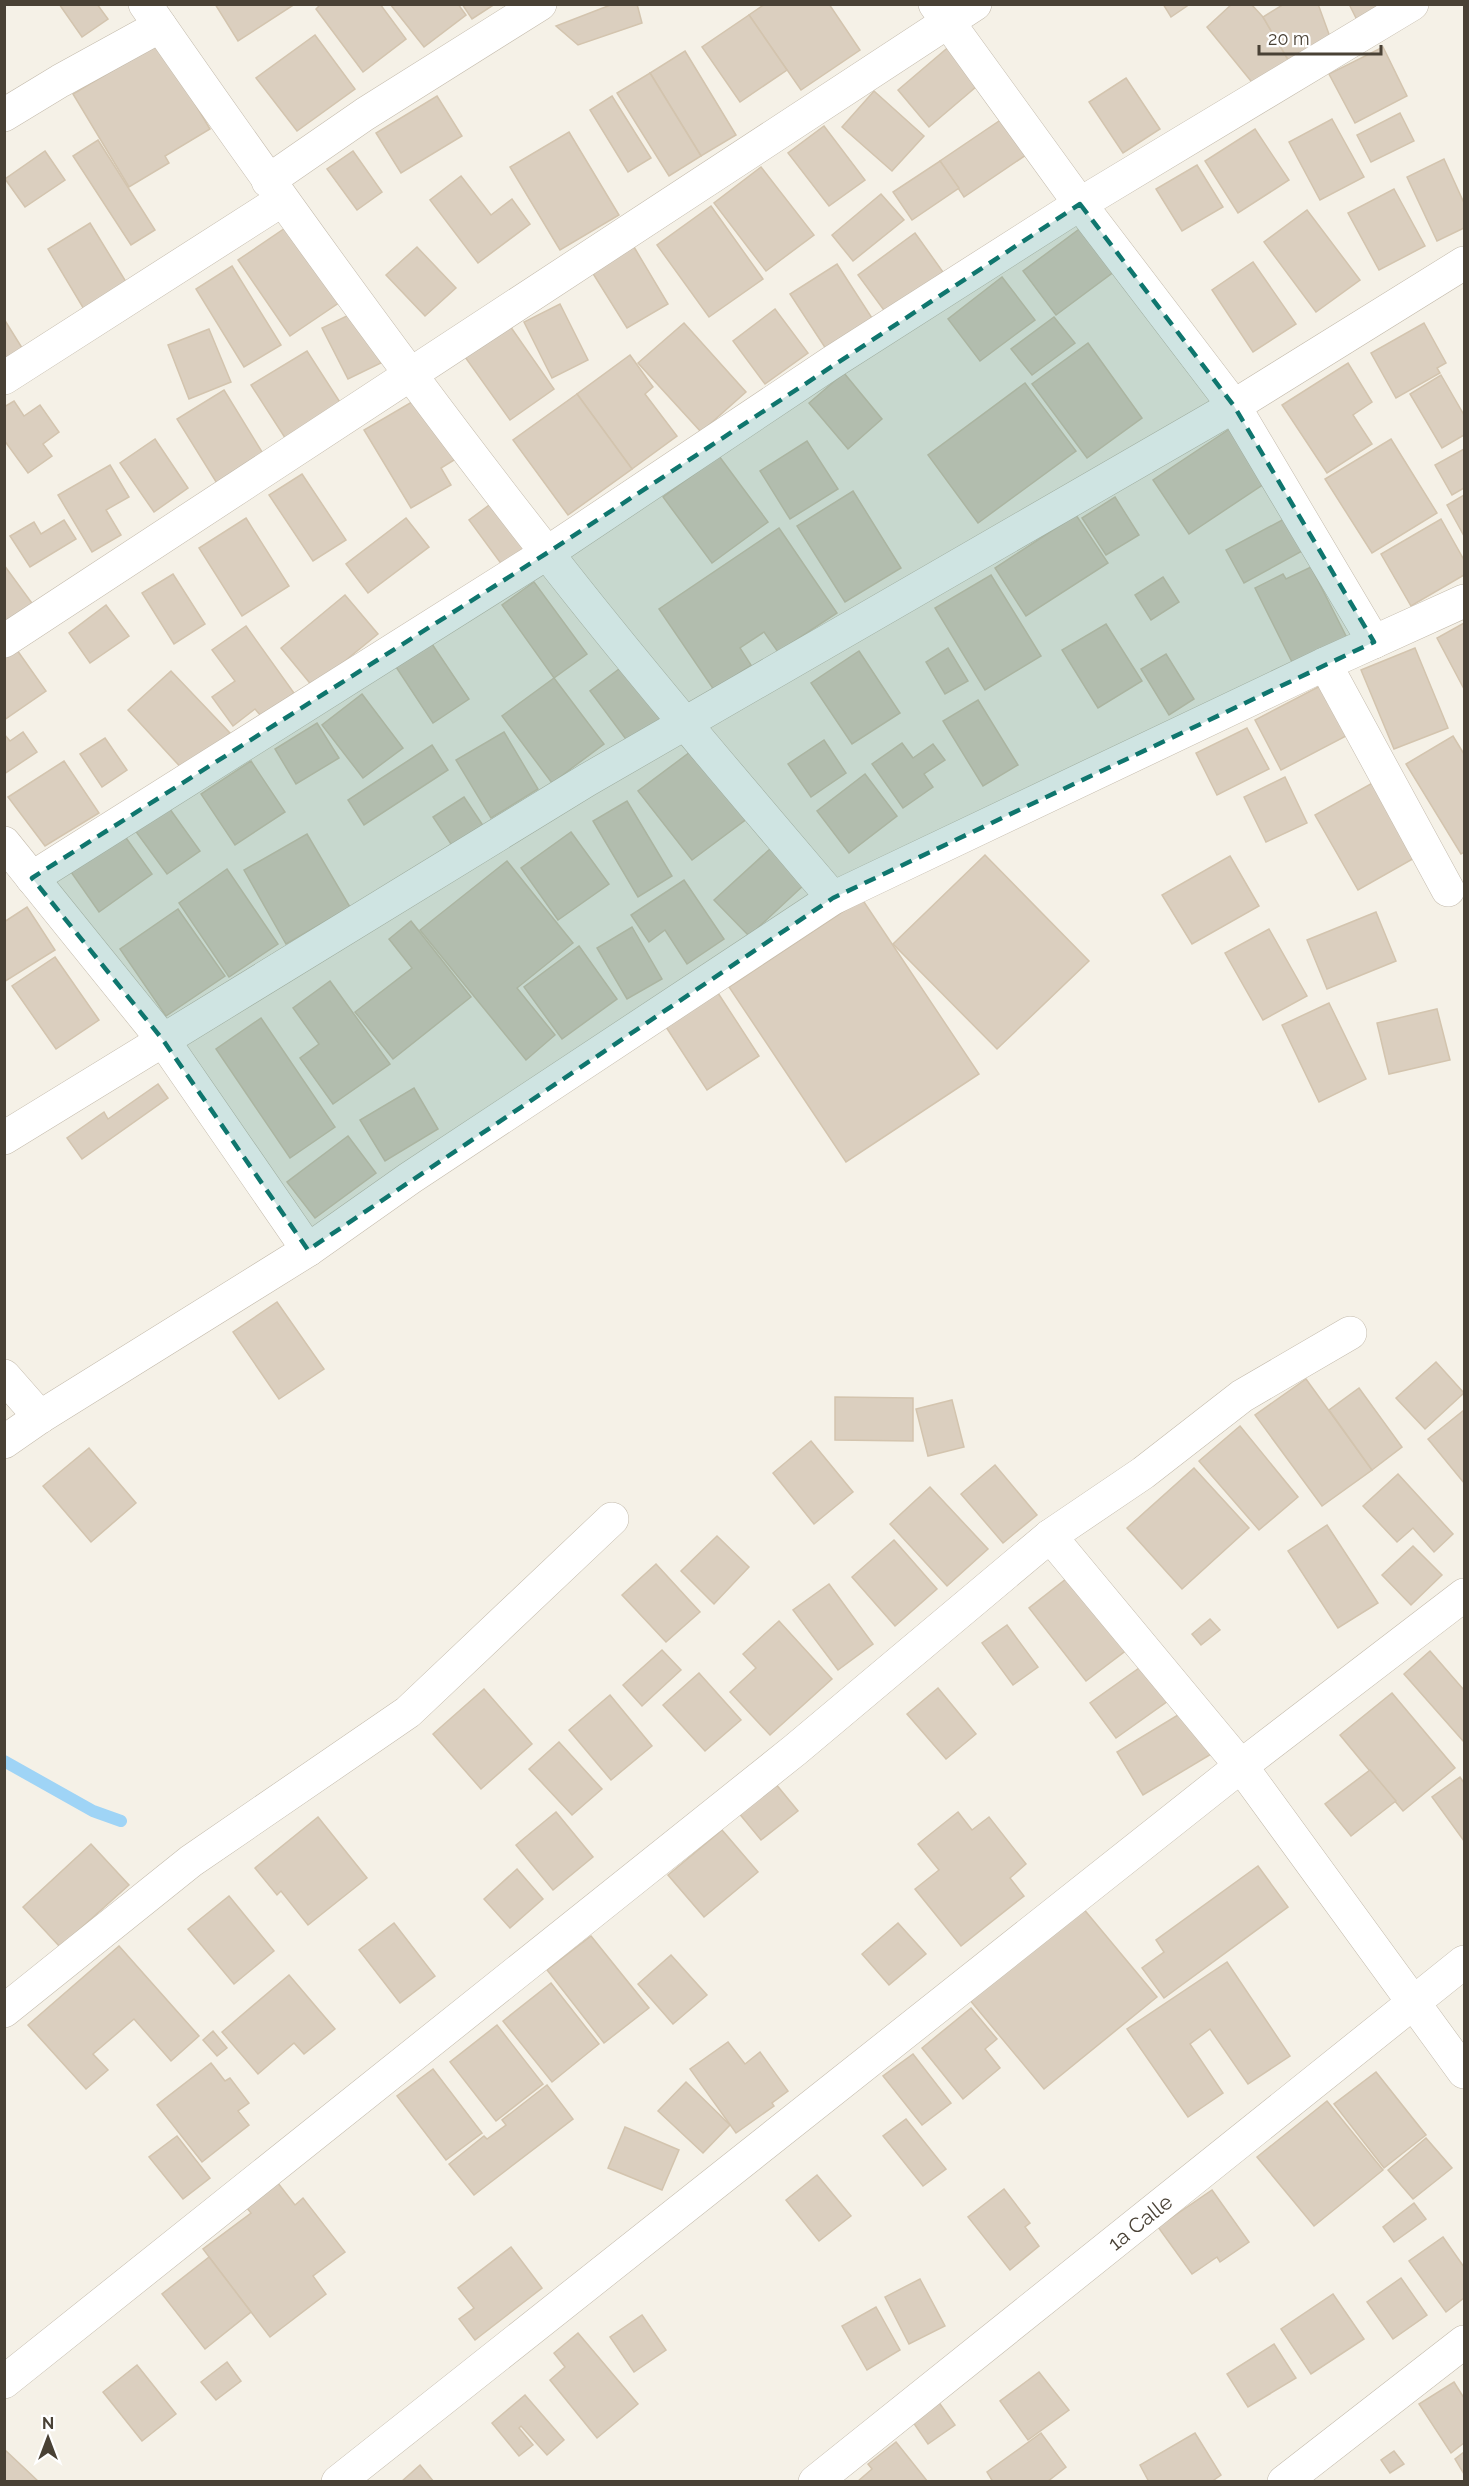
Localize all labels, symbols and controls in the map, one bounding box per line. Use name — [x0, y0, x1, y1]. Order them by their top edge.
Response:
scale bar — [1259, 18, 1380, 56]
text: 20 m — [1268, 28, 1310, 49]
street label: 1a Calle — [1102, 2189, 1177, 2255]
north arrow — [18, 2408, 78, 2468]
text: N — [42, 2414, 54, 2433]

